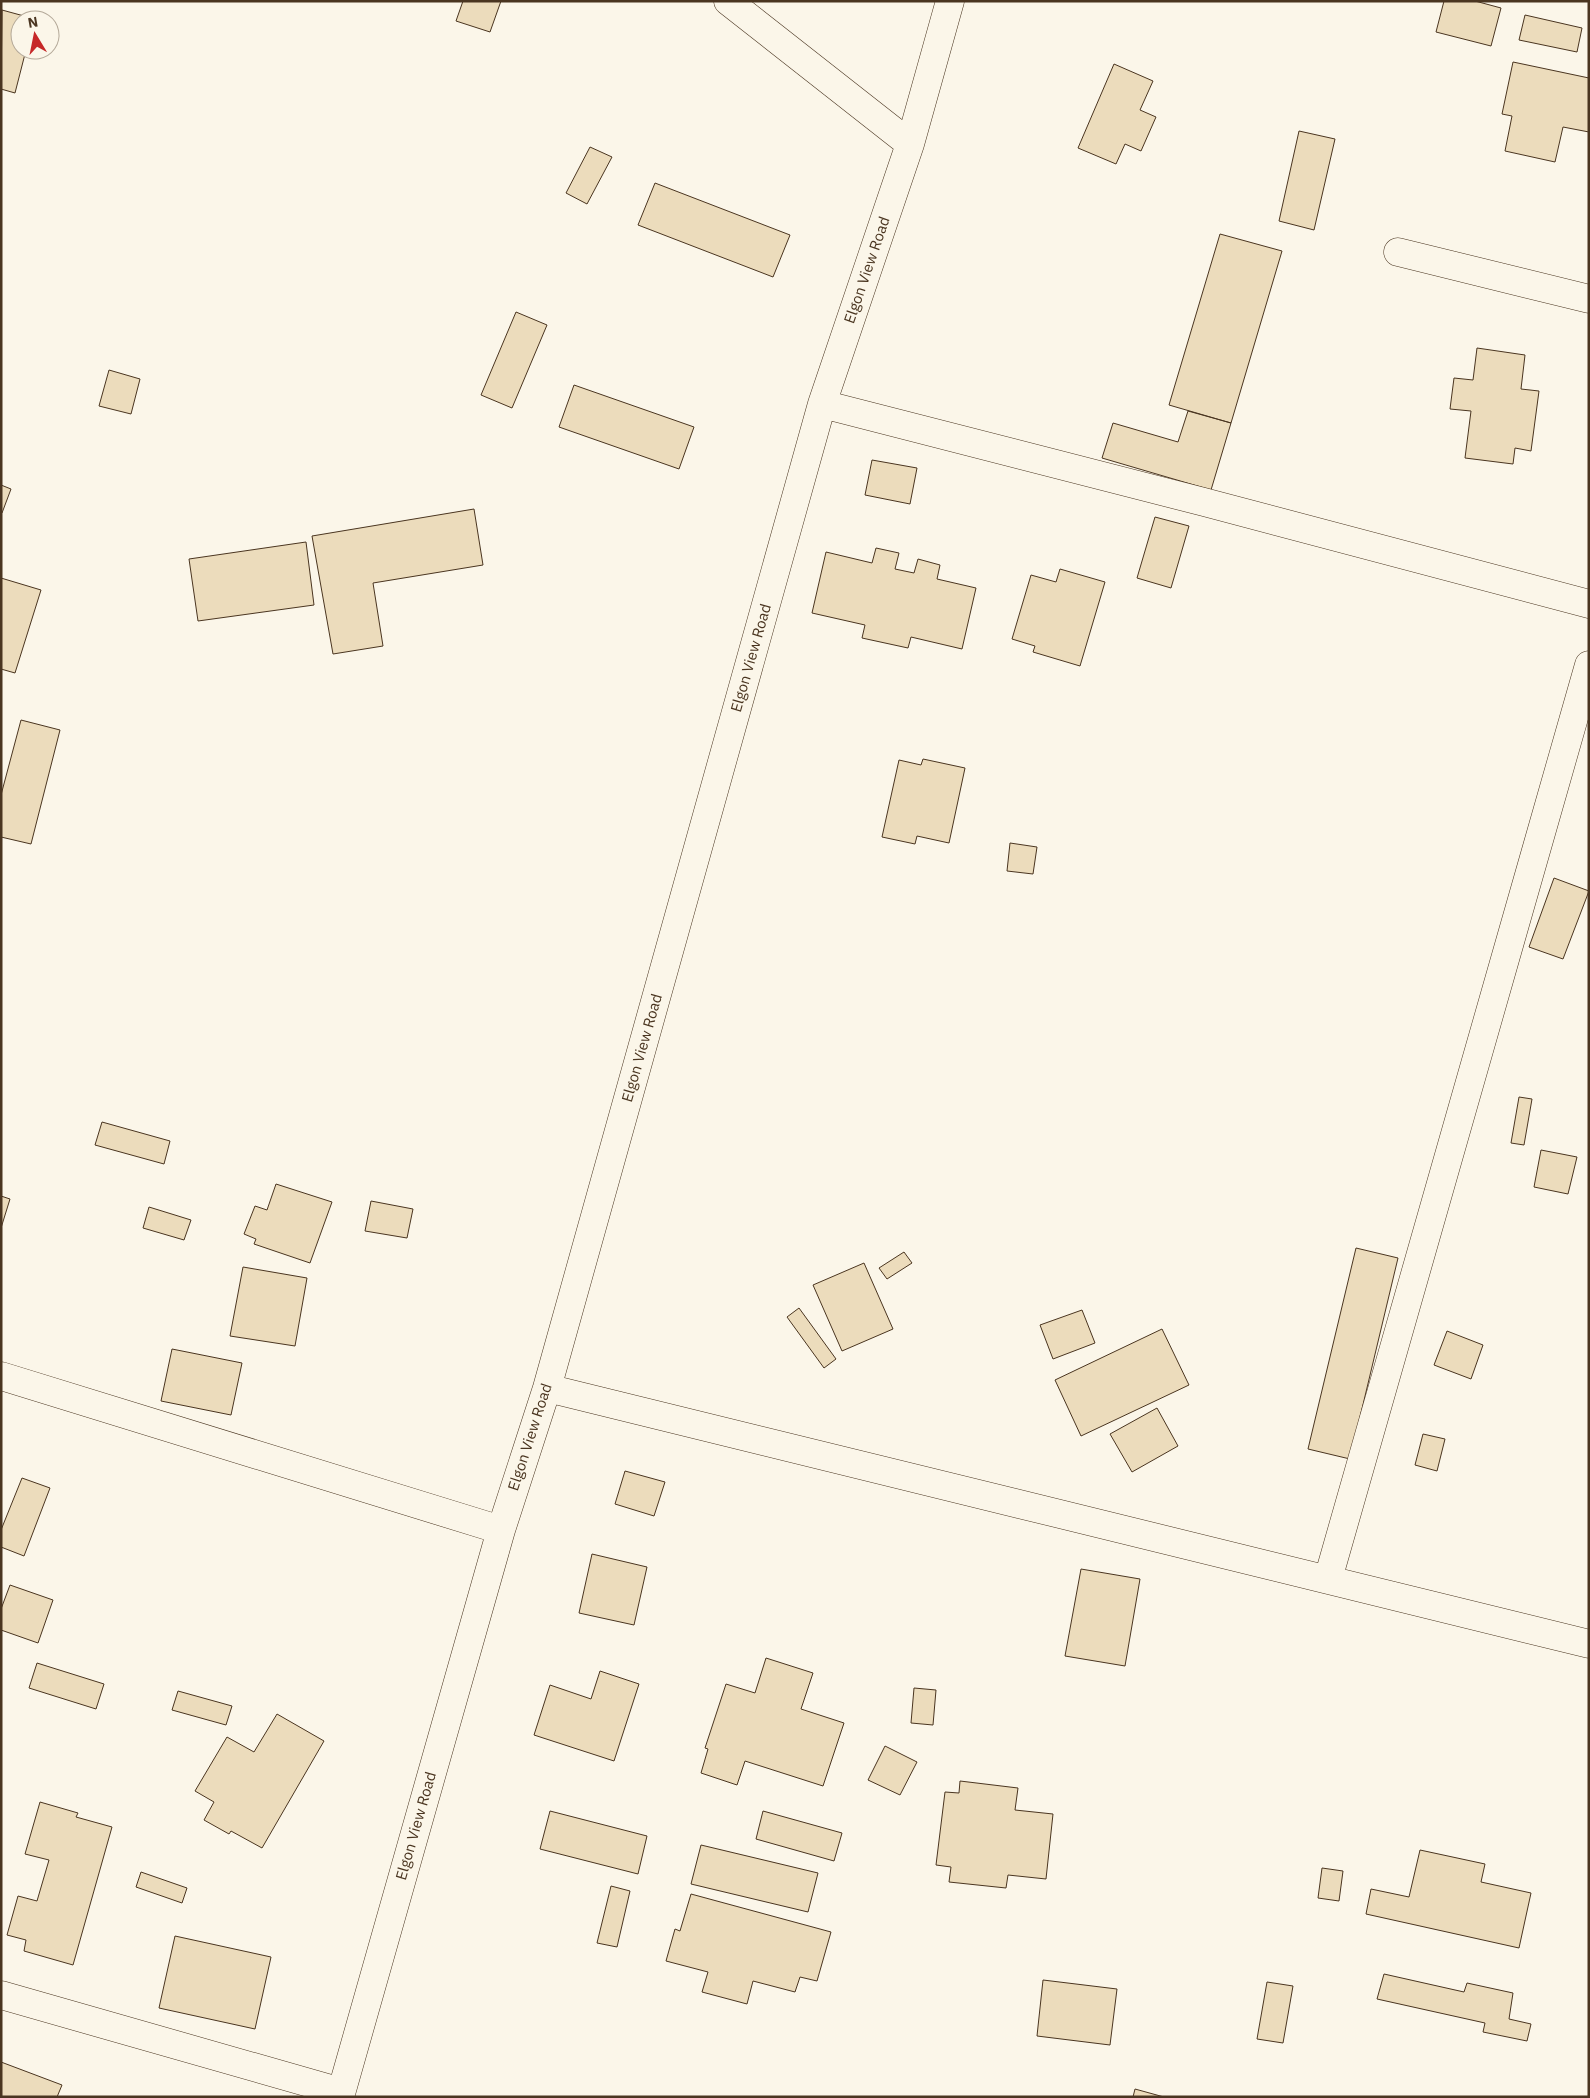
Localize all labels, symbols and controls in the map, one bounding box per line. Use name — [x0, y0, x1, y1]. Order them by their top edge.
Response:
north arrow — [10, 10, 60, 60]
text: N — [26, 12, 39, 32]
street label: Elgon View Road — [839, 214, 894, 326]
street label: Elgon View Road — [726, 602, 775, 714]
street label: Elgon View Road — [617, 992, 666, 1104]
street label: Elgon View Road — [503, 1381, 556, 1493]
street label: Elgon View Road — [391, 1770, 440, 1882]

